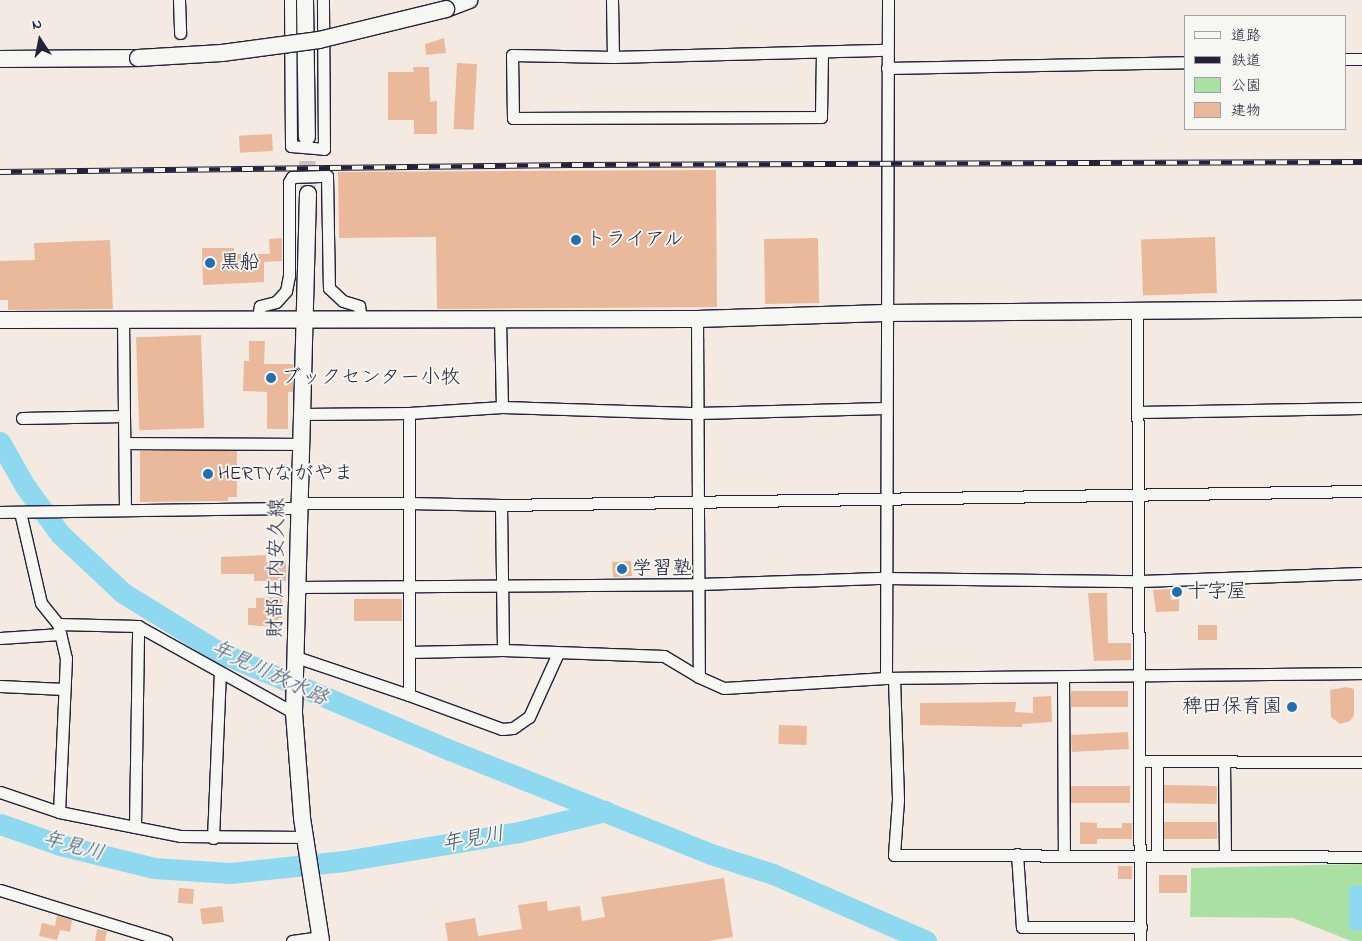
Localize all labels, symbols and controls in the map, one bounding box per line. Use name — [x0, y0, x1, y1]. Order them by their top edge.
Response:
text: N — [30, 14, 44, 36]
north arrow — [15, 15, 65, 65]
legend — [1184, 15, 1347, 130]
text: 道路 — [1231, 25, 1261, 47]
text: 鉄道 — [1231, 50, 1261, 72]
text: 公園 — [1231, 75, 1261, 97]
text: 建物 — [1231, 100, 1261, 122]
place label: トライアル — [586, 228, 686, 252]
marker: トライアル — [570, 234, 582, 246]
place label: 黒船 — [220, 251, 260, 275]
marker: 黒船 — [204, 257, 216, 269]
place label: ブックセンター小牧 — [281, 366, 461, 390]
marker: ブックセンター小牧 — [265, 372, 277, 384]
place label: HERTYながやま — [218, 462, 353, 486]
marker: HERTYながやま — [202, 468, 214, 480]
street label: 財部庄内安久線 — [264, 498, 290, 638]
place label: 学習塾 — [632, 557, 692, 581]
marker: 学習塾 — [616, 563, 628, 575]
place label: 十字屋 — [1187, 580, 1247, 604]
marker: 十字屋 — [1171, 586, 1183, 598]
water label: 年見川放水路 — [207, 636, 331, 712]
place label: 稗田保育園 — [1182, 695, 1282, 719]
marker: 稗田保育園 — [1286, 701, 1298, 713]
water label: 年見川 — [440, 822, 506, 858]
water label: 年見川 — [39, 827, 107, 867]

